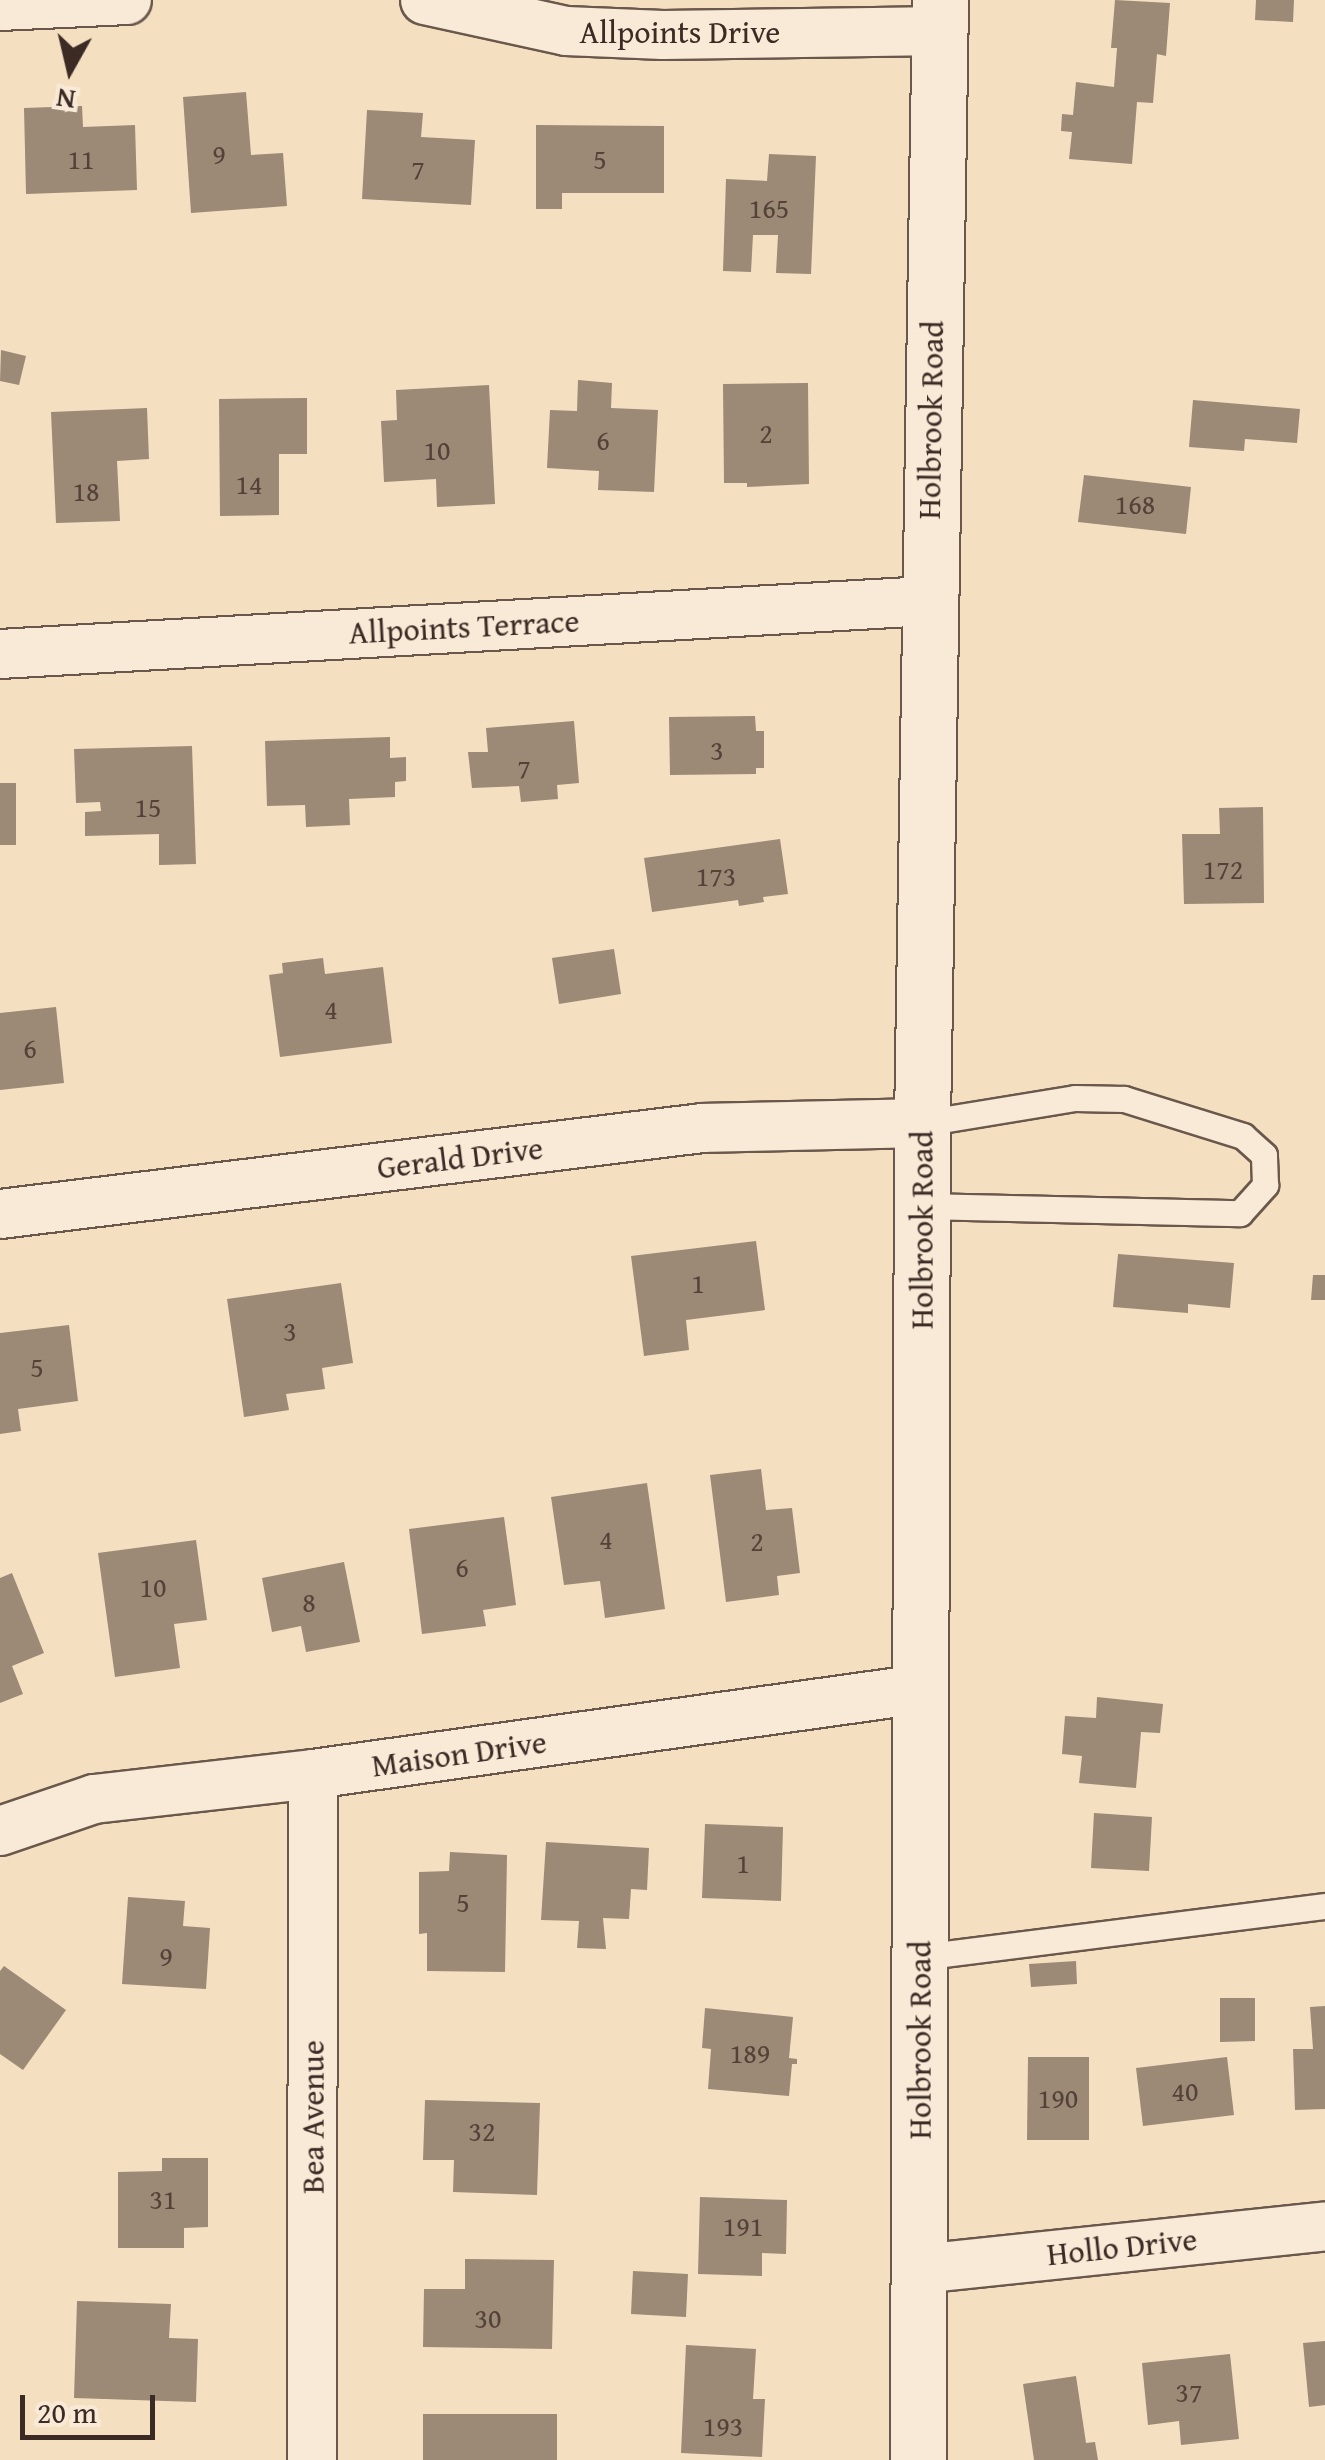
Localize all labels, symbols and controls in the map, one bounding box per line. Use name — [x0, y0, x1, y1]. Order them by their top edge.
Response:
street label: Allpoints Drive — [580, 13, 780, 51]
north arrow — [20, 20, 120, 120]
text: N — [54, 79, 78, 122]
house number: 9 — [212, 137, 226, 171]
house number: 11 — [68, 142, 94, 176]
house number: 5 — [593, 142, 607, 176]
house number: 7 — [411, 152, 425, 186]
house number: 165 — [749, 191, 789, 225]
street label: Holbrook Road — [910, 320, 952, 520]
house number: 2 — [759, 416, 773, 450]
house number: 6 — [596, 423, 610, 457]
house number: 10 — [424, 433, 450, 467]
house number: 14 — [236, 467, 262, 501]
house number: 18 — [73, 474, 99, 508]
house number: 168 — [1115, 487, 1155, 521]
street label: Allpoints Terrace — [348, 602, 580, 652]
house number: 3 — [710, 733, 724, 767]
house number: 7 — [517, 751, 531, 785]
house number: 15 — [135, 790, 161, 824]
house number: 172 — [1203, 852, 1243, 886]
house number: 173 — [696, 859, 736, 893]
house number: 4 — [324, 992, 338, 1026]
house number: 6 — [23, 1031, 37, 1065]
street label: Gerald Drive — [375, 1129, 545, 1187]
street label: Holbrook Road — [903, 1131, 941, 1329]
house number: 1 — [691, 1266, 705, 1300]
house number: 3 — [283, 1314, 297, 1348]
house number: 5 — [30, 1350, 44, 1384]
house number: 4 — [599, 1522, 613, 1556]
house number: 2 — [750, 1524, 764, 1558]
house number: 6 — [455, 1550, 469, 1584]
house number: 10 — [140, 1570, 166, 1604]
house number: 8 — [302, 1585, 316, 1619]
street label: Maison Drive — [369, 1723, 549, 1785]
house number: 1 — [736, 1846, 750, 1880]
house number: 5 — [456, 1885, 470, 1919]
house number: 9 — [159, 1939, 173, 1973]
street label: Holbrook Road — [901, 1941, 939, 2139]
house number: 189 — [730, 2036, 770, 2070]
street label: Bea Avenue — [294, 2040, 332, 2194]
house number: 40 — [1172, 2074, 1198, 2108]
house number: 190 — [1038, 2081, 1078, 2115]
house number: 32 — [469, 2114, 495, 2148]
house number: 31 — [150, 2182, 176, 2216]
house number: 191 — [723, 2209, 763, 2243]
street label: Hollo Drive — [1045, 2220, 1199, 2274]
house number: 30 — [475, 2301, 501, 2335]
scale bar — [25, 2375, 160, 2437]
house number: 37 — [1176, 2375, 1202, 2409]
text: 20 m — [37, 2390, 97, 2434]
house number: 193 — [703, 2409, 743, 2443]

